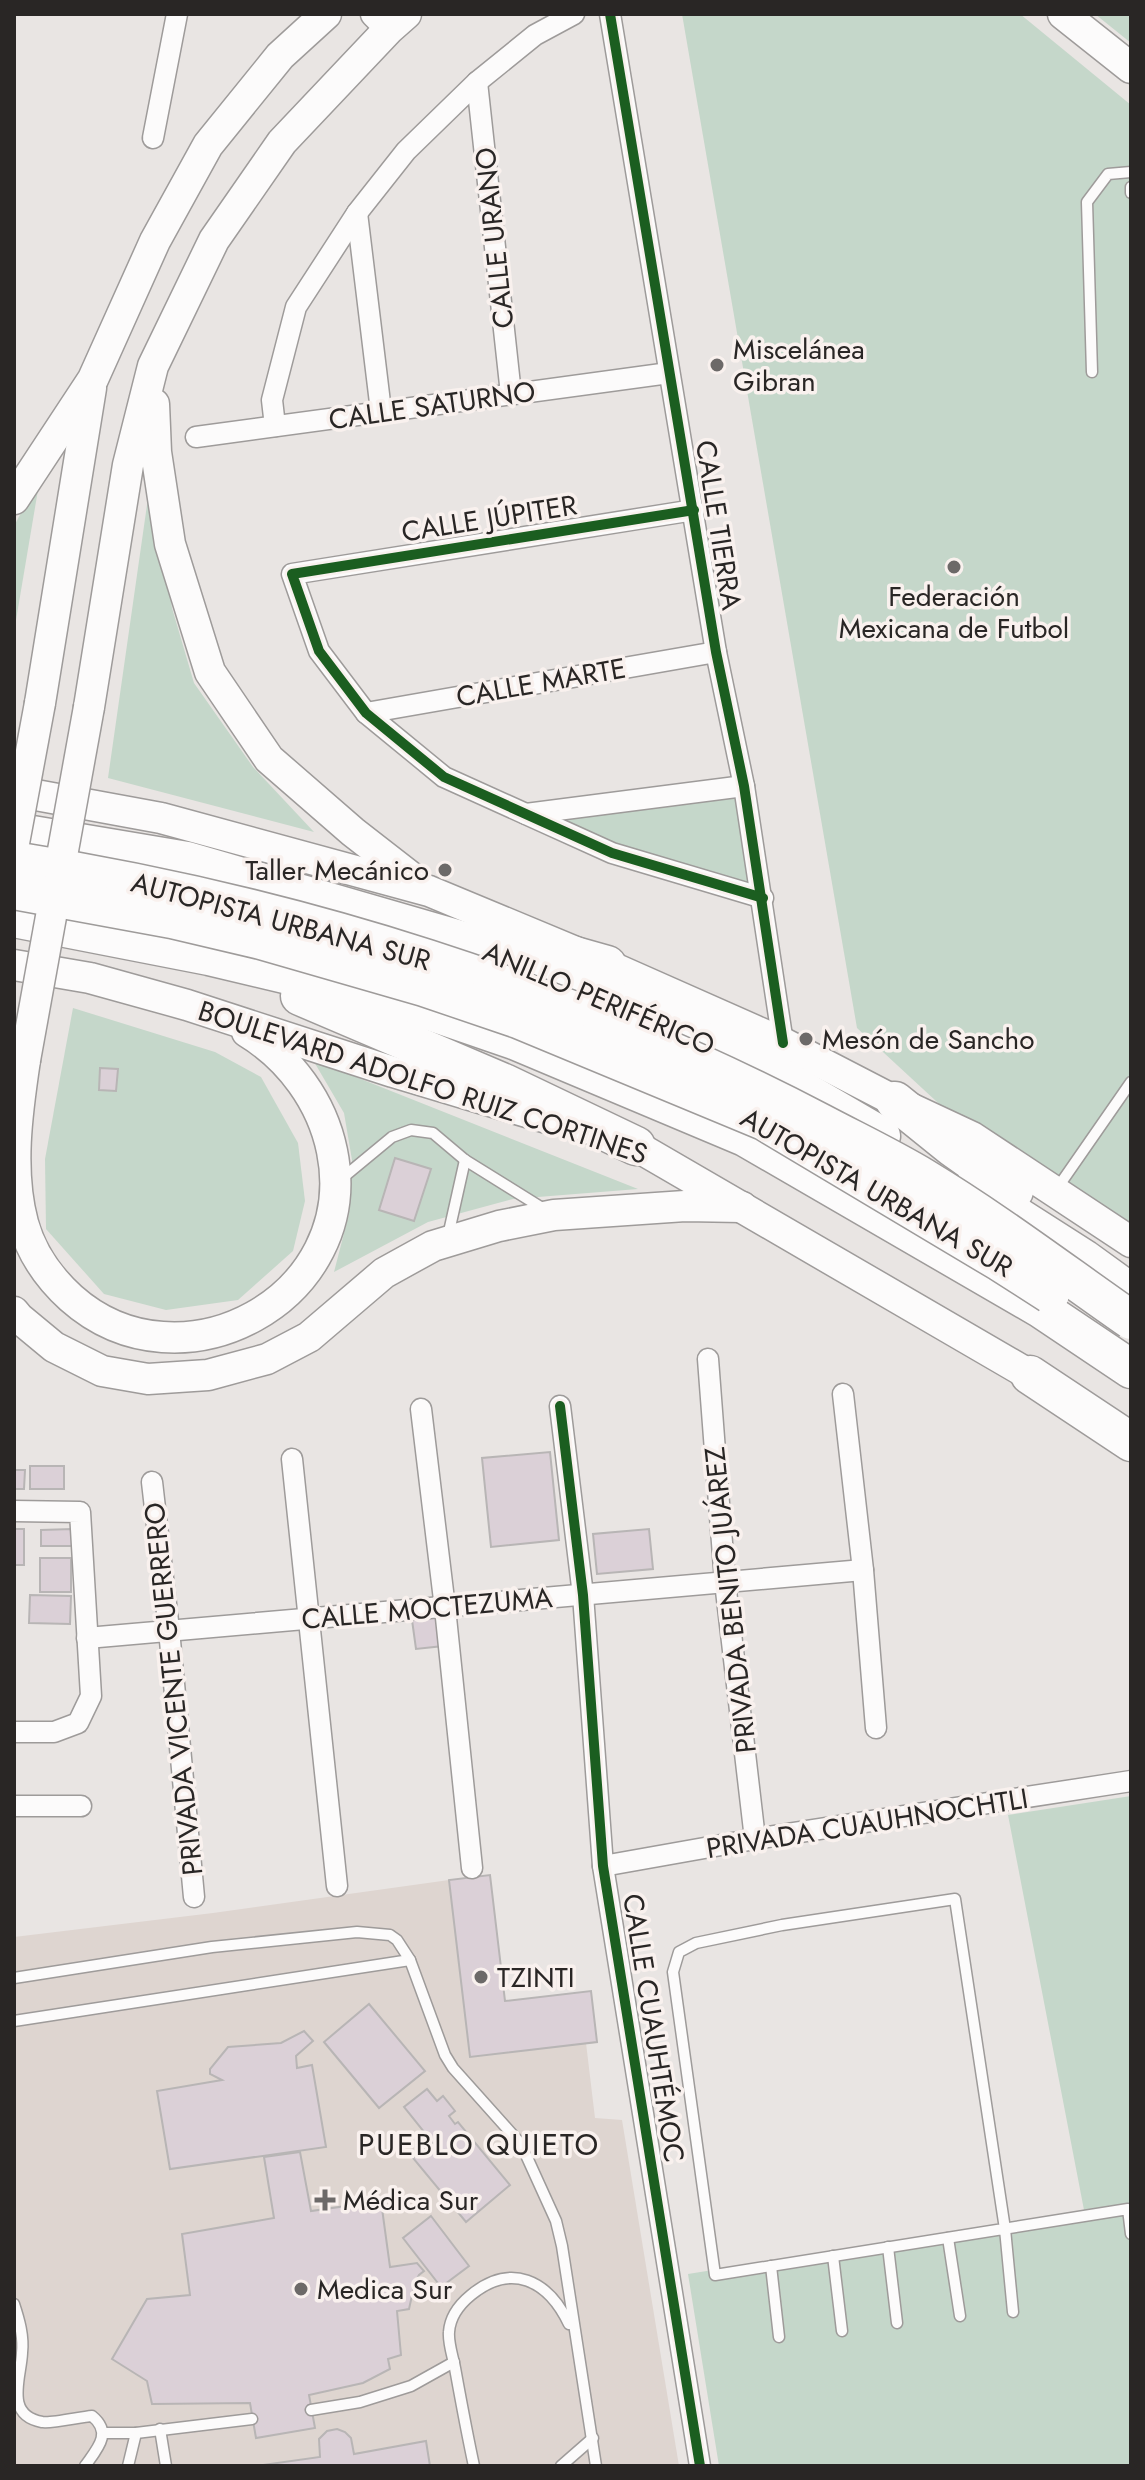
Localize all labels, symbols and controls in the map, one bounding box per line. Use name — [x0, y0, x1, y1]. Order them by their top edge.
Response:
street label: CALLE URANO — [465, 145, 524, 330]
place label: Miscelánea Gibran — [733, 329, 865, 402]
marker: Miscelánea Gibran — [708, 356, 726, 374]
street label: CALLE SATURNO — [326, 371, 538, 440]
street label: CALLE TIERRA — [685, 437, 752, 613]
street label: CALLE JÚPITER — [399, 484, 580, 553]
marker: Federación Mexicana de Futbol — [945, 558, 963, 576]
place label: Federación Mexicana de Futbol — [839, 576, 1069, 649]
street label: CALLE MARTE — [453, 647, 629, 718]
place label: Taller Mecánico — [245, 850, 429, 891]
marker: Taller Mecánico — [436, 861, 454, 879]
street label: AUTOPISTA URBANA SUR — [127, 862, 435, 981]
street label: ANILLO PERIFÉRICO — [476, 931, 721, 1066]
street label: BOULEVARD ADOLFO RUIZ CORTINES — [193, 990, 653, 1175]
place label: Mesón de Sancho — [822, 1019, 1034, 1060]
marker: Mesón de Sancho — [797, 1030, 815, 1048]
street label: AUTOPISTA URBANA SUR — [733, 1098, 1021, 1287]
street label: PRIVADA BENITO JUÁREZ — [694, 1445, 767, 1755]
street label: PRIVADA VICENTE GUERRERO — [134, 1500, 213, 1877]
street label: CALLE MOCTEZUMA — [300, 1577, 555, 1640]
street label: PRIVADA CUAUHNOCHTLI — [703, 1778, 1031, 1869]
street label: CALLE CUAUHTÉMOC — [612, 1891, 695, 2165]
place label: TZINTI — [497, 1957, 575, 1998]
marker: TZINTI — [472, 1968, 490, 1986]
district label: PUEBLO QUIETO — [358, 2123, 600, 2166]
place label: Médica Sur — [343, 2180, 479, 2221]
marker: Médica Sur — [314, 2189, 336, 2211]
place label: Medica Sur — [317, 2269, 453, 2310]
marker: Medica Sur — [292, 2280, 310, 2298]

